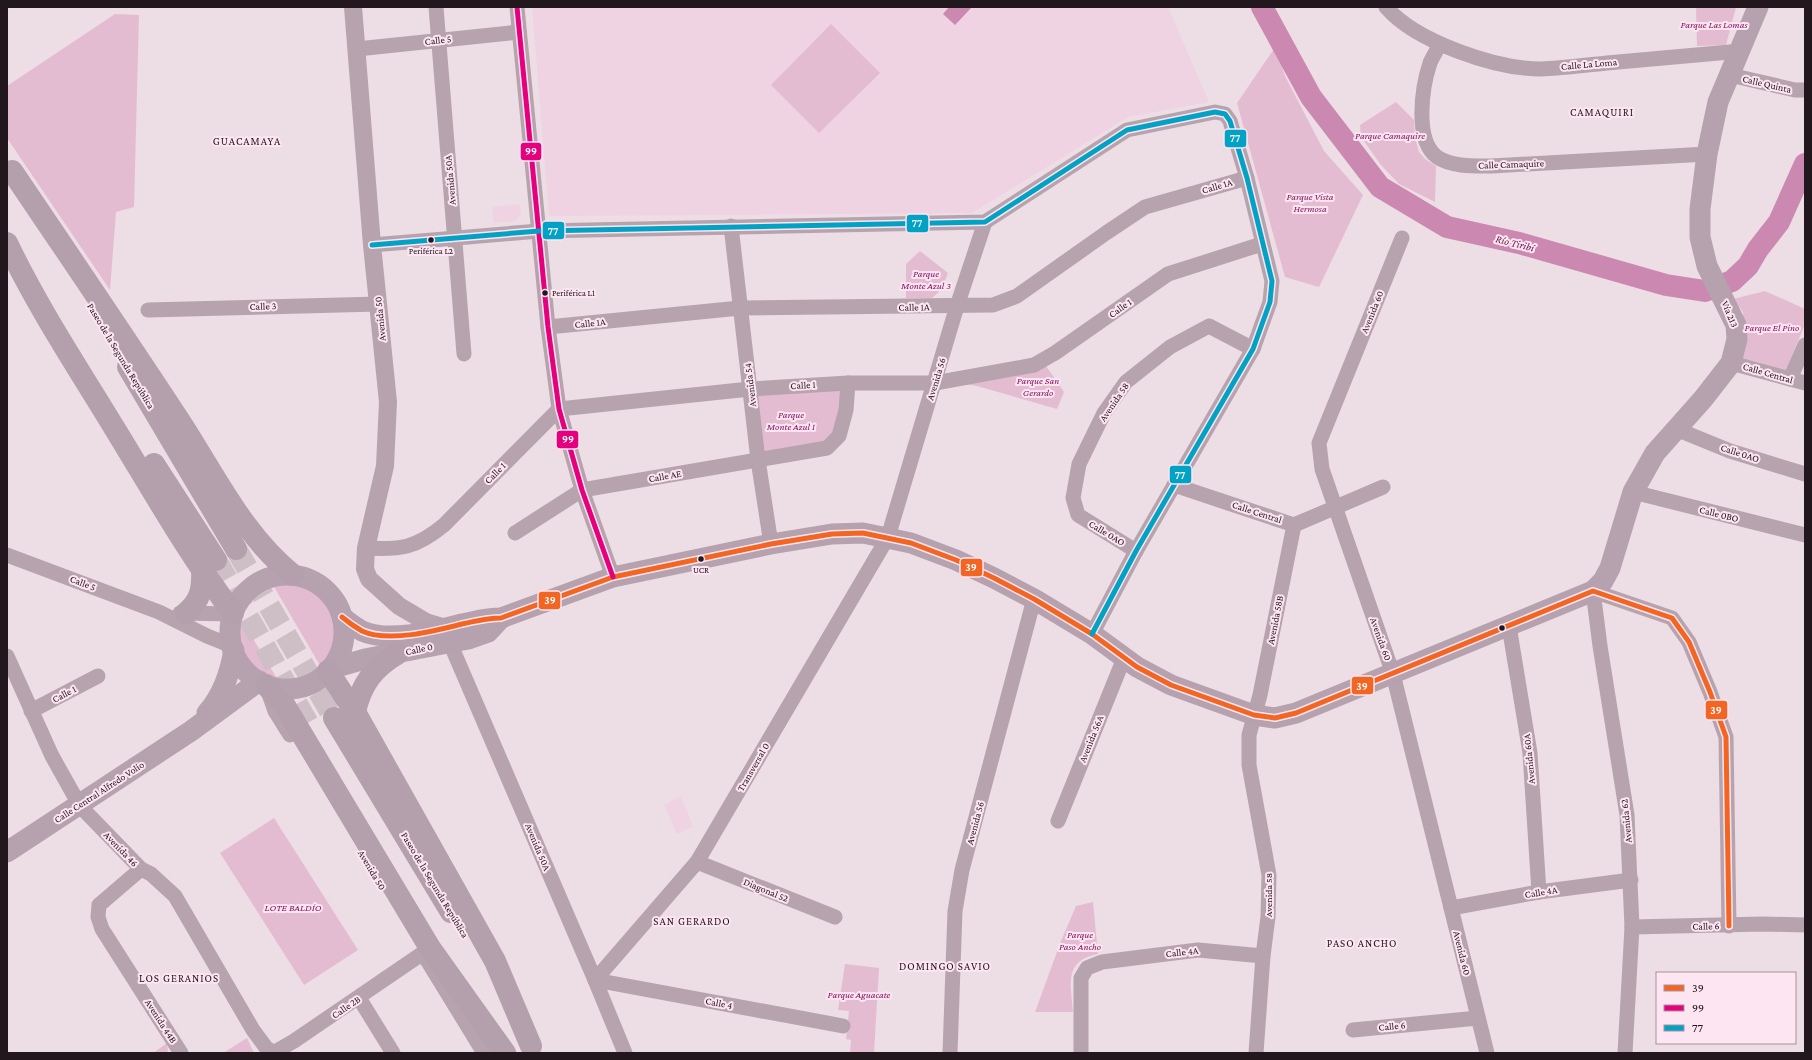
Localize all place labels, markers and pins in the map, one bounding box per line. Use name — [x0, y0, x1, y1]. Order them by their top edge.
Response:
marker: Periférica L2 — [426, 235, 436, 245]
place label: Periférica L2 — [409, 246, 453, 256]
marker: Periférica L1 — [540, 288, 550, 298]
place label: Periférica L1 — [552, 288, 595, 298]
marker: UCR — [696, 554, 706, 564]
place label: UCR — [693, 565, 710, 575]
unlabelled marker — [1497, 623, 1507, 633]

